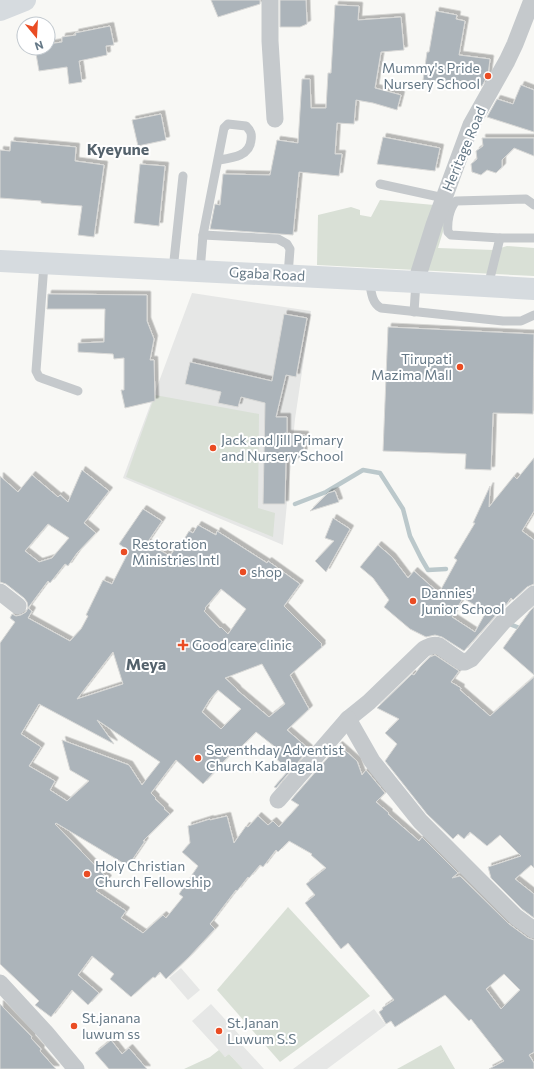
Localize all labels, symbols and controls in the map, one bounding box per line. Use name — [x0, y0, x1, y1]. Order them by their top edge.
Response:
north arrow — [16, 16, 56, 56]
text: N — [33, 39, 45, 53]
place label: Mummy's Pride Nursery School — [382, 59, 480, 92]
marker: Mummy's Pride Nursery School — [483, 71, 493, 81]
street label: Heritage Road — [438, 104, 489, 194]
district label: Kyeyune — [87, 139, 149, 158]
street label: Ggaba Road — [229, 263, 305, 284]
place label: Tirupati Mazima Mall — [371, 350, 452, 383]
marker: Tirupati Mazima Mall — [455, 362, 465, 372]
place label: Jack and Jill Primary and Nursery School — [221, 431, 344, 464]
marker: Jack and Jill Primary and Nursery School — [208, 443, 218, 453]
place label: Restoration Ministries Intl — [132, 535, 220, 568]
marker: Restoration Ministries Intl — [119, 547, 129, 557]
place label: shop — [251, 563, 282, 580]
marker: shop — [238, 567, 248, 577]
place label: Dannies' Junior School — [421, 584, 505, 617]
marker: Dannies' Junior School — [408, 596, 418, 606]
place label: Good care clinic — [192, 636, 292, 653]
marker: Good care clinic — [177, 639, 189, 651]
district label: Meya — [126, 654, 166, 673]
place label: Seventhday Adventist Church Kabalagala — [206, 741, 344, 774]
marker: Seventhday Adventist Church Kabalagala — [193, 753, 203, 763]
place label: Holy Christian Church Fellowship — [95, 857, 211, 890]
marker: Holy Christian Church Fellowship — [82, 869, 92, 879]
place label: St.janana luwum ss — [82, 1009, 141, 1042]
place label: St.Janan Luwum S.S — [227, 1014, 296, 1047]
marker: St.janana luwum ss — [69, 1021, 79, 1031]
marker: St.Janan Luwum S.S — [214, 1026, 224, 1036]

